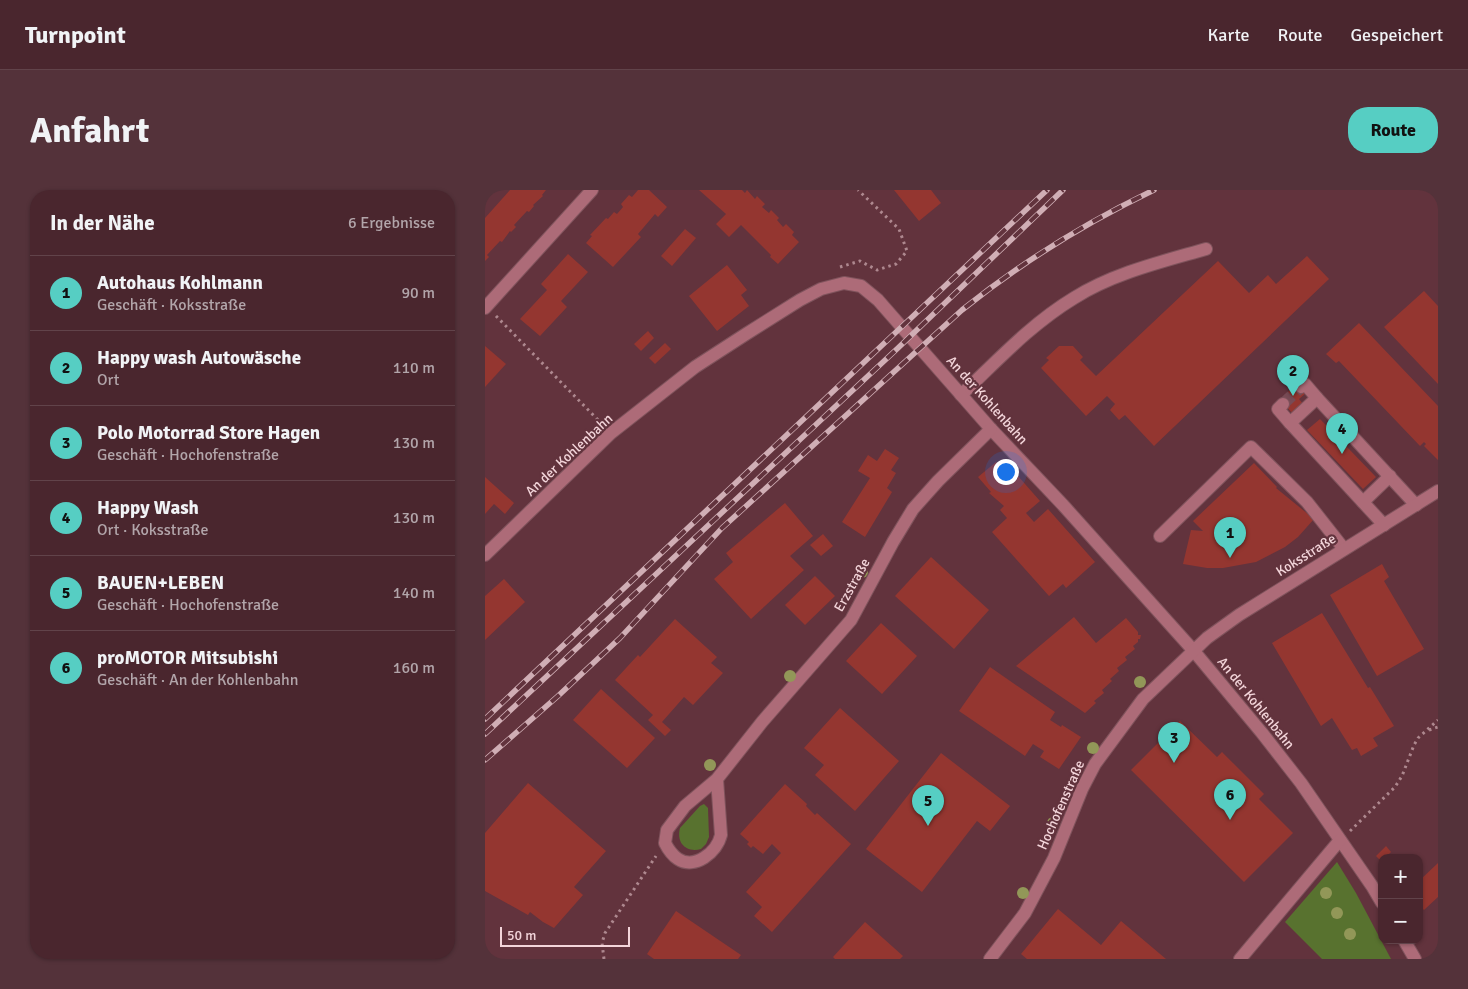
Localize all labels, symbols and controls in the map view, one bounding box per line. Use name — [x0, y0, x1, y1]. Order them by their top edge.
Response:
text: Turnpoint — [25, 20, 126, 50]
text: Karte — [1208, 24, 1250, 46]
text: Route — [1278, 24, 1323, 46]
text: Gespeichert — [1351, 24, 1443, 46]
button: Route — [1348, 107, 1438, 153]
text: Anfahrt — [30, 109, 149, 152]
text: In der Nähe — [50, 210, 155, 236]
text: 6 Ergebnisse — [348, 213, 435, 233]
text: Autohaus Kohlmann — [97, 271, 263, 295]
text: 1 — [62, 283, 70, 303]
text: 90 m — [401, 283, 435, 303]
text: Geschäft · Koksstraße — [97, 295, 246, 315]
text: Happy wash Autowäsche — [97, 346, 301, 370]
street label: An der Kohlenbahn — [943, 352, 1031, 448]
pin: 2 — [1277, 355, 1309, 396]
text: 2 — [62, 358, 70, 378]
text: 110 m — [393, 358, 435, 378]
text: Ort — [97, 370, 119, 390]
street label: An der Kohlenbahn — [522, 410, 616, 500]
pin: 4 — [1326, 413, 1358, 454]
text: Polo Motorrad Store Hagen — [97, 421, 320, 445]
text: 3 — [62, 433, 70, 453]
text: 130 m — [393, 433, 435, 453]
text: Geschäft · Hochofenstraße — [97, 445, 279, 465]
your location — [993, 459, 1019, 485]
text: Happy Wash — [97, 496, 199, 520]
text: 4 — [62, 508, 70, 528]
text: 130 m — [393, 508, 435, 528]
pin: 1 — [1214, 517, 1246, 558]
text: Ort · Koksstraße — [97, 520, 208, 540]
street label: Koksstraße — [1273, 530, 1339, 580]
street label: Erzstraße — [830, 555, 874, 615]
text: BAUEN+LEBEN — [97, 571, 224, 595]
text: 5 — [62, 583, 70, 603]
text: 140 m — [393, 583, 435, 603]
text: Geschäft · Hochofenstraße — [97, 595, 279, 615]
text: proMOTOR Mitsubishi — [97, 646, 278, 670]
street label: An der Kohlenbahn — [1214, 654, 1298, 752]
text: 6 — [62, 658, 70, 678]
text: 160 m — [393, 658, 435, 678]
text: Geschäft · An der Kohlenbahn — [97, 670, 299, 690]
pin: 3 — [1158, 722, 1190, 763]
street label: Hochofenstraße — [1034, 758, 1088, 852]
pin: 6 — [1214, 779, 1246, 820]
pin: 5 — [912, 785, 944, 826]
map controls — [1378, 854, 1423, 944]
button: + — [1378, 854, 1423, 899]
button: − — [1378, 899, 1423, 944]
scale bar — [500, 924, 630, 947]
text: 50 m — [507, 927, 536, 944]

